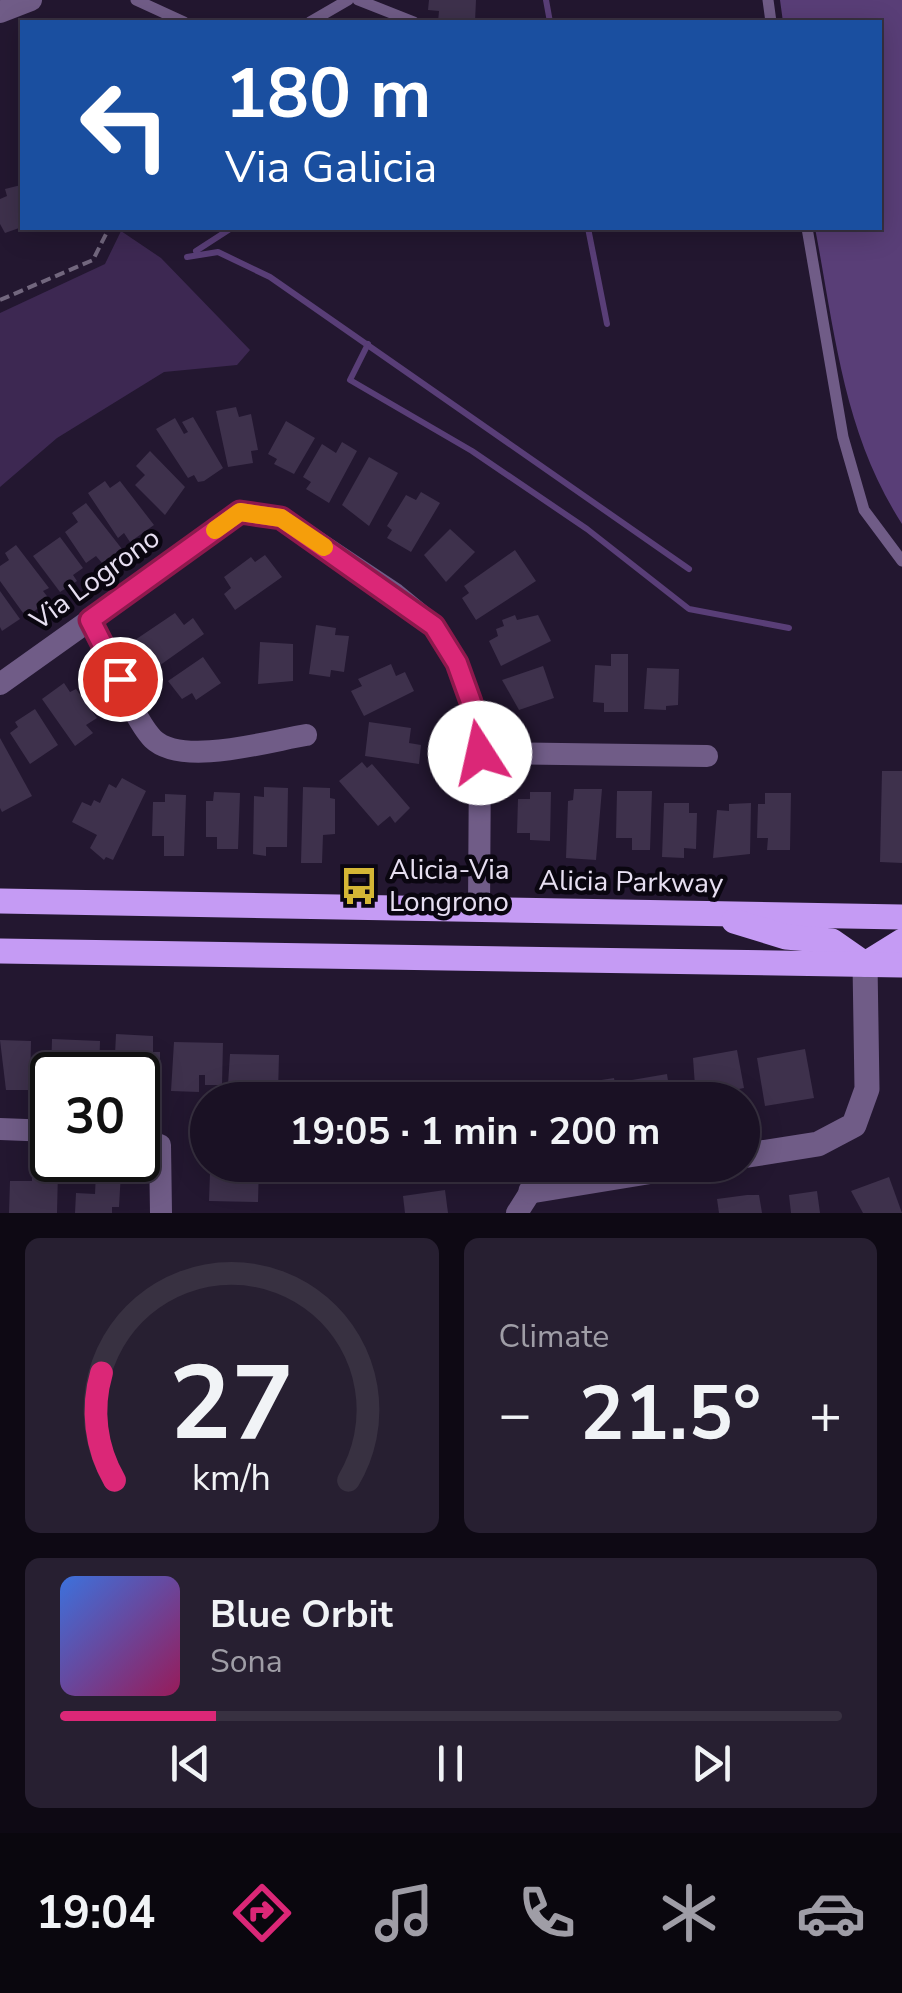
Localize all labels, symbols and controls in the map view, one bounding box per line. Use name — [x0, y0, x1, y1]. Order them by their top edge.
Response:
text: 180 m — [225, 46, 431, 142]
icon: left — [60, 60, 190, 190]
text: Via Galicia — [225, 137, 437, 198]
street label: Via Logrono — [22, 519, 168, 640]
pin — [78, 637, 163, 722]
icon: arrive — [93, 652, 148, 707]
position arrow — [428, 701, 532, 805]
place label: Alicia-Via Longrono — [389, 851, 510, 921]
street label: Alicia Parkway — [538, 861, 724, 903]
bus stop icon: Alicia-Via Longrono — [338, 865, 380, 907]
speed limit sign: 30 — [30, 1052, 160, 1182]
text: 19:05 · 1 min · 200 m — [290, 1106, 660, 1157]
text: Climate — [499, 1315, 609, 1358]
text: 27 — [169, 1333, 294, 1475]
text: 21.5° — [579, 1363, 761, 1465]
text: − — [499, 1377, 532, 1452]
text: + — [809, 1377, 842, 1452]
text: km/h — [192, 1454, 271, 1503]
text: Blue Orbit — [210, 1589, 393, 1640]
text: Sona — [210, 1640, 283, 1683]
icon: previous — [163, 1736, 218, 1791]
icon: pause — [423, 1736, 478, 1791]
icon: next — [684, 1736, 739, 1791]
icon: directions — [227, 1878, 297, 1948]
icon: music — [369, 1878, 439, 1948]
icon: phone — [512, 1878, 582, 1948]
icon: climate — [654, 1878, 724, 1948]
icon: car — [796, 1878, 866, 1948]
text: 19:04 — [36, 1883, 155, 1944]

